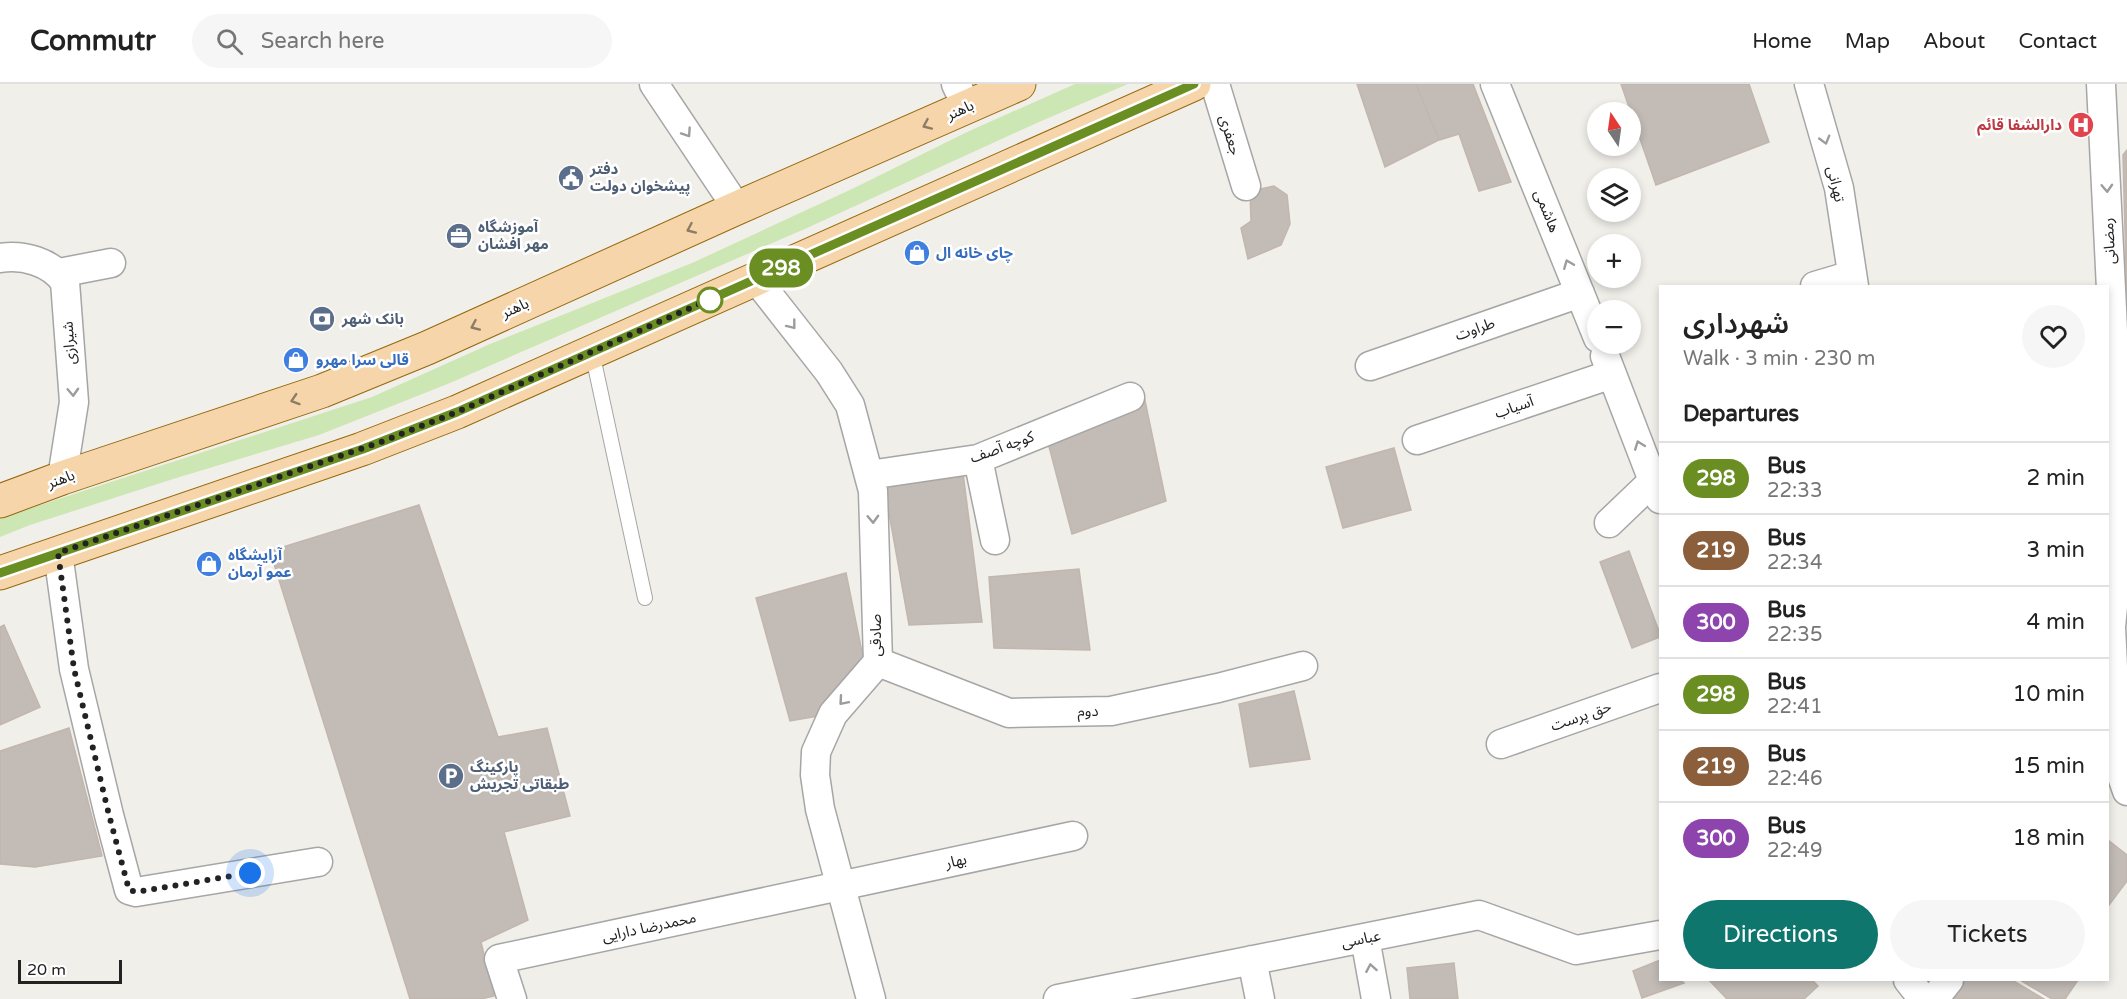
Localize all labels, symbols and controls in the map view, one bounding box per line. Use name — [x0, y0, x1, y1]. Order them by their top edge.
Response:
search box — [192, 14, 612, 68]
text: Commutr — [30, 24, 156, 58]
icon: search — [213, 25, 246, 58]
text: Search here — [261, 28, 385, 54]
text: Home — [1752, 29, 1812, 54]
text: Map — [1845, 29, 1890, 54]
text: About — [1923, 29, 1985, 54]
text: Contact — [2018, 29, 2097, 54]
street label: باهنر — [943, 96, 977, 124]
north arrow — [1587, 102, 1641, 156]
map controls — [1587, 102, 1641, 354]
hospital icon: دارالشفا قائم — [2066, 110, 2096, 140]
street label: جعفری — [1215, 113, 1245, 158]
place label: دارالشفا قائم — [1977, 116, 2062, 136]
one-way arrow — [923, 118, 934, 130]
one-way arrow — [679, 126, 690, 137]
one-way arrow — [1818, 134, 1830, 145]
place label: دفتر پیشخوان دولت — [589, 160, 690, 196]
public building icon: دفتر پیشخوان دولت — [556, 163, 586, 193]
street label: تهرانی — [1823, 164, 1849, 204]
button: layers — [1587, 168, 1641, 222]
one-way arrow — [2100, 183, 2113, 192]
street label: هاشمی — [1530, 187, 1564, 235]
street label: رمضانی — [2099, 217, 2119, 265]
place label: آموزشگاه مهر افشان — [478, 218, 549, 253]
office icon: آموزشگاه مهر افشان — [444, 221, 474, 251]
one-way arrow — [686, 221, 697, 233]
button: + — [1587, 234, 1641, 288]
shop icon: چای خانه ال — [902, 238, 932, 268]
place label: چای خانه ال — [936, 244, 1013, 263]
line badge: 298 — [746, 248, 816, 288]
text: 298 — [761, 256, 801, 281]
one-way arrow — [1563, 260, 1575, 271]
unlabelled marker — [697, 287, 723, 313]
street label: باهنر — [498, 294, 532, 322]
button: − — [1587, 300, 1641, 354]
bank icon: بانک شهر — [307, 304, 337, 334]
button: heart — [2022, 305, 2085, 368]
text: شهرداری — [1683, 307, 1789, 341]
place label: بانک شهر — [341, 310, 404, 328]
street label: طراوت — [1453, 314, 1497, 344]
one-way arrow — [785, 318, 796, 329]
one-way arrow — [470, 319, 481, 331]
street label: شیرازی — [58, 320, 79, 365]
shop icon: قالی سرا مهرو — [281, 345, 311, 375]
text: Walk · 3 min · 230 m — [1683, 347, 1875, 371]
place label: قالی سرا مهرو — [316, 351, 409, 369]
one-way arrow — [66, 388, 79, 397]
street label: آسیاب — [1492, 392, 1536, 422]
one-way arrow — [290, 393, 301, 406]
text: Departures — [1683, 401, 1799, 427]
street label: کوچه آصف — [968, 427, 1038, 468]
one-way arrow — [1634, 440, 1646, 451]
text: Bus — [1767, 453, 1806, 479]
text: 2 min — [2026, 465, 2085, 491]
street label: باهنر — [44, 466, 77, 493]
text: 298 — [1696, 466, 1736, 491]
text: 22:33 — [1767, 479, 1822, 503]
one-way arrow — [867, 515, 880, 524]
text: Bus — [1767, 525, 1806, 551]
text: 3 min — [2026, 537, 2085, 563]
text: 219 — [1696, 538, 1736, 563]
place label: آرایشگاه عمو آرمان — [228, 546, 292, 581]
shop icon: آرایشگاه عمو آرمان — [194, 549, 224, 579]
text: 22:34 — [1767, 551, 1822, 575]
text: Bus — [1767, 597, 1806, 623]
text: 4 min — [2026, 609, 2085, 635]
text: 300 — [1696, 610, 1736, 635]
street label: صادقی — [867, 614, 885, 656]
text: 22:35 — [1767, 623, 1822, 647]
text: Bus — [1767, 669, 1806, 695]
text: 10 min — [2013, 681, 2085, 707]
text: 298 — [1696, 682, 1736, 707]
one-way arrow — [840, 694, 851, 705]
text: 22:41 — [1767, 695, 1822, 719]
street label: حق پرست — [1548, 697, 1614, 736]
street label: دوم — [1077, 702, 1099, 722]
text: Bus — [1767, 741, 1806, 767]
text: 15 min — [2013, 753, 2085, 779]
text: 219 — [1696, 754, 1736, 779]
place label: پارکینگ طبقاتی تجریش — [470, 758, 569, 793]
parking icon: پارکینگ طبقاتی تجریش — [436, 761, 466, 791]
text: 22:46 — [1767, 767, 1822, 791]
text: Bus — [1767, 813, 1806, 839]
text: 18 min — [2013, 825, 2085, 851]
text: 300 — [1696, 826, 1736, 851]
text: 22:49 — [1767, 839, 1822, 863]
street label: بهار — [943, 850, 968, 872]
your location — [235, 858, 265, 888]
button: Directions — [1683, 900, 1878, 969]
button: Tickets — [1890, 900, 2085, 969]
street label: محمدرضا دارایی — [600, 908, 698, 946]
street label: عباسی — [1340, 926, 1383, 952]
scale bar — [18, 957, 122, 984]
text: 20 m — [27, 960, 66, 980]
one-way arrow — [1365, 964, 1378, 974]

